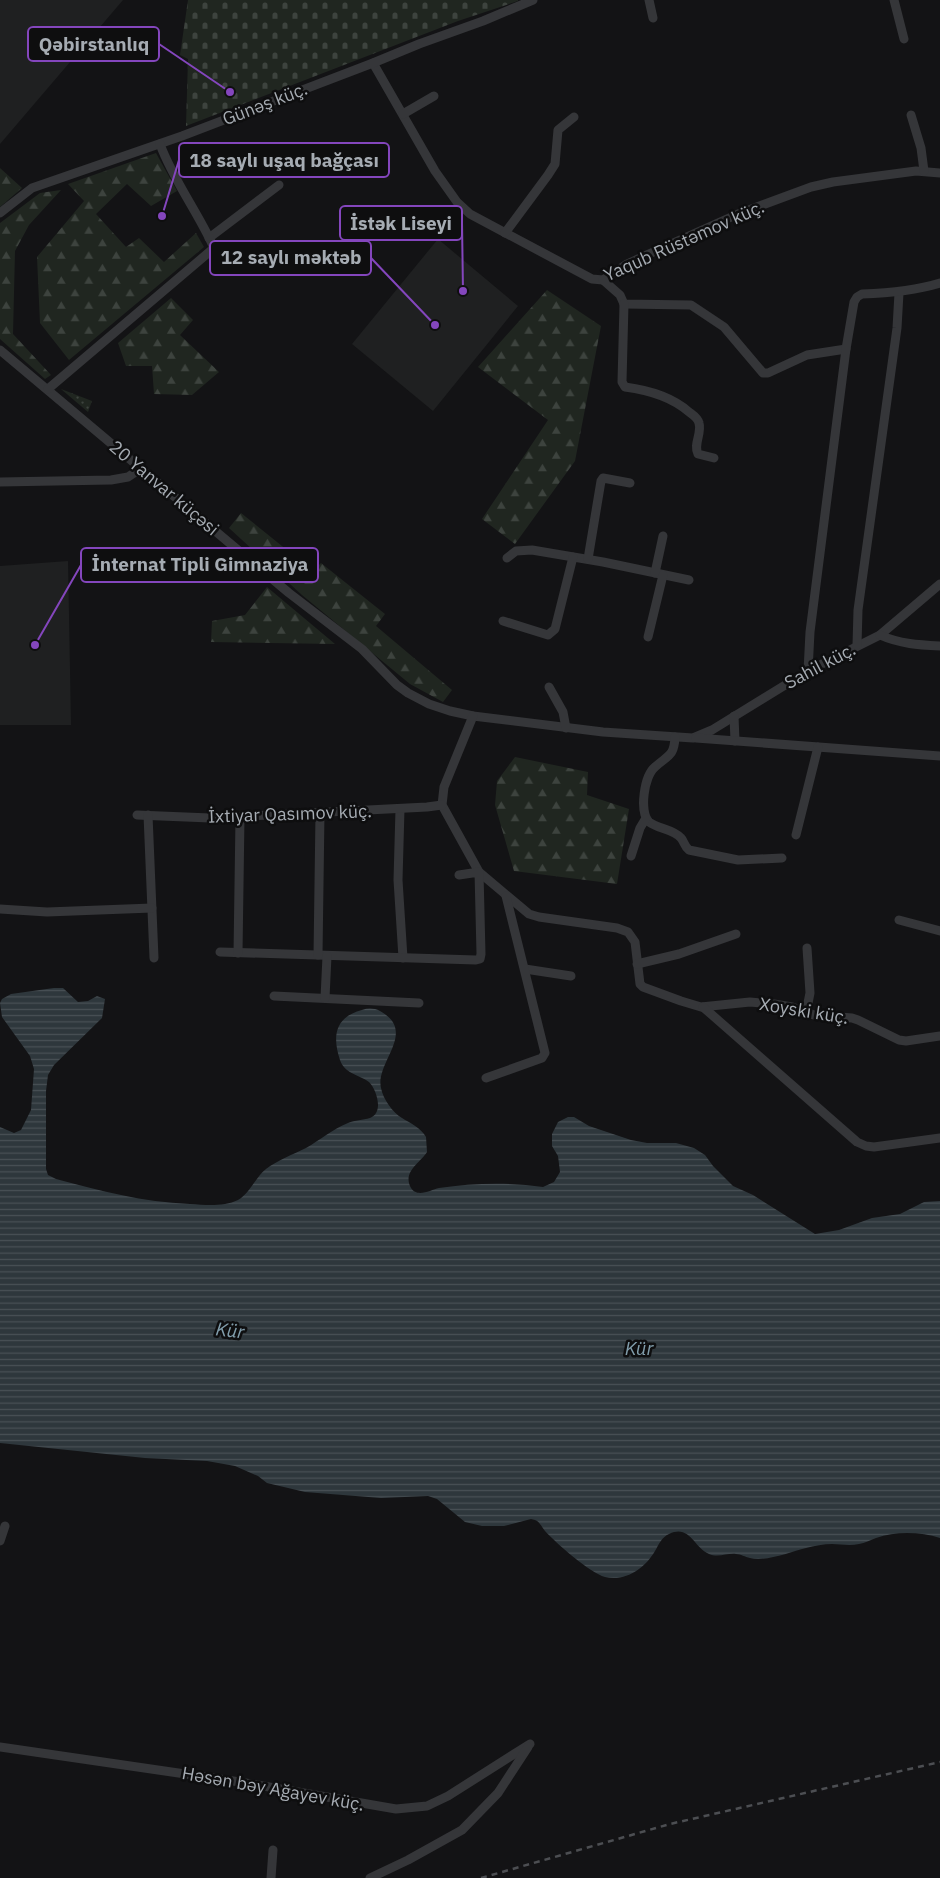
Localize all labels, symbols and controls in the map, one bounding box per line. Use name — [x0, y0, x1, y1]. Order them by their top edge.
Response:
callout: Qəbirstanlıq — [28, 27, 159, 61]
text: Qəbirstanlıq — [39, 32, 149, 56]
street label: Günəş küç. — [219, 77, 311, 130]
callout: 18 saylı uşaq bağçası — [179, 143, 389, 177]
text: 18 saylı uşaq bağçası — [189, 148, 379, 172]
street label: Yaqub Rüstəmov küç. — [600, 195, 768, 286]
callout: İstək Liseyi — [340, 206, 462, 240]
text: İstək Liseyi — [350, 211, 452, 235]
callout: 12 saylı məktəb — [210, 241, 371, 275]
text: 12 saylı məktəb — [220, 245, 362, 269]
street label: 20 Yanvar küçəsi — [105, 435, 224, 540]
callout: İnternat Tipli Gimnaziya — [81, 548, 318, 582]
text: İnternat Tipli Gimnaziya — [92, 552, 309, 576]
street label: Sahil küç. — [780, 637, 859, 694]
street label: İxtiyar Qasımov küç. — [208, 799, 372, 828]
street label: Xoyski küç. — [758, 992, 850, 1029]
water label: Kür — [214, 1316, 247, 1344]
water label: Kür — [625, 1336, 654, 1360]
street label: Həsən bəy Ağayev küç. — [180, 1761, 366, 1816]

